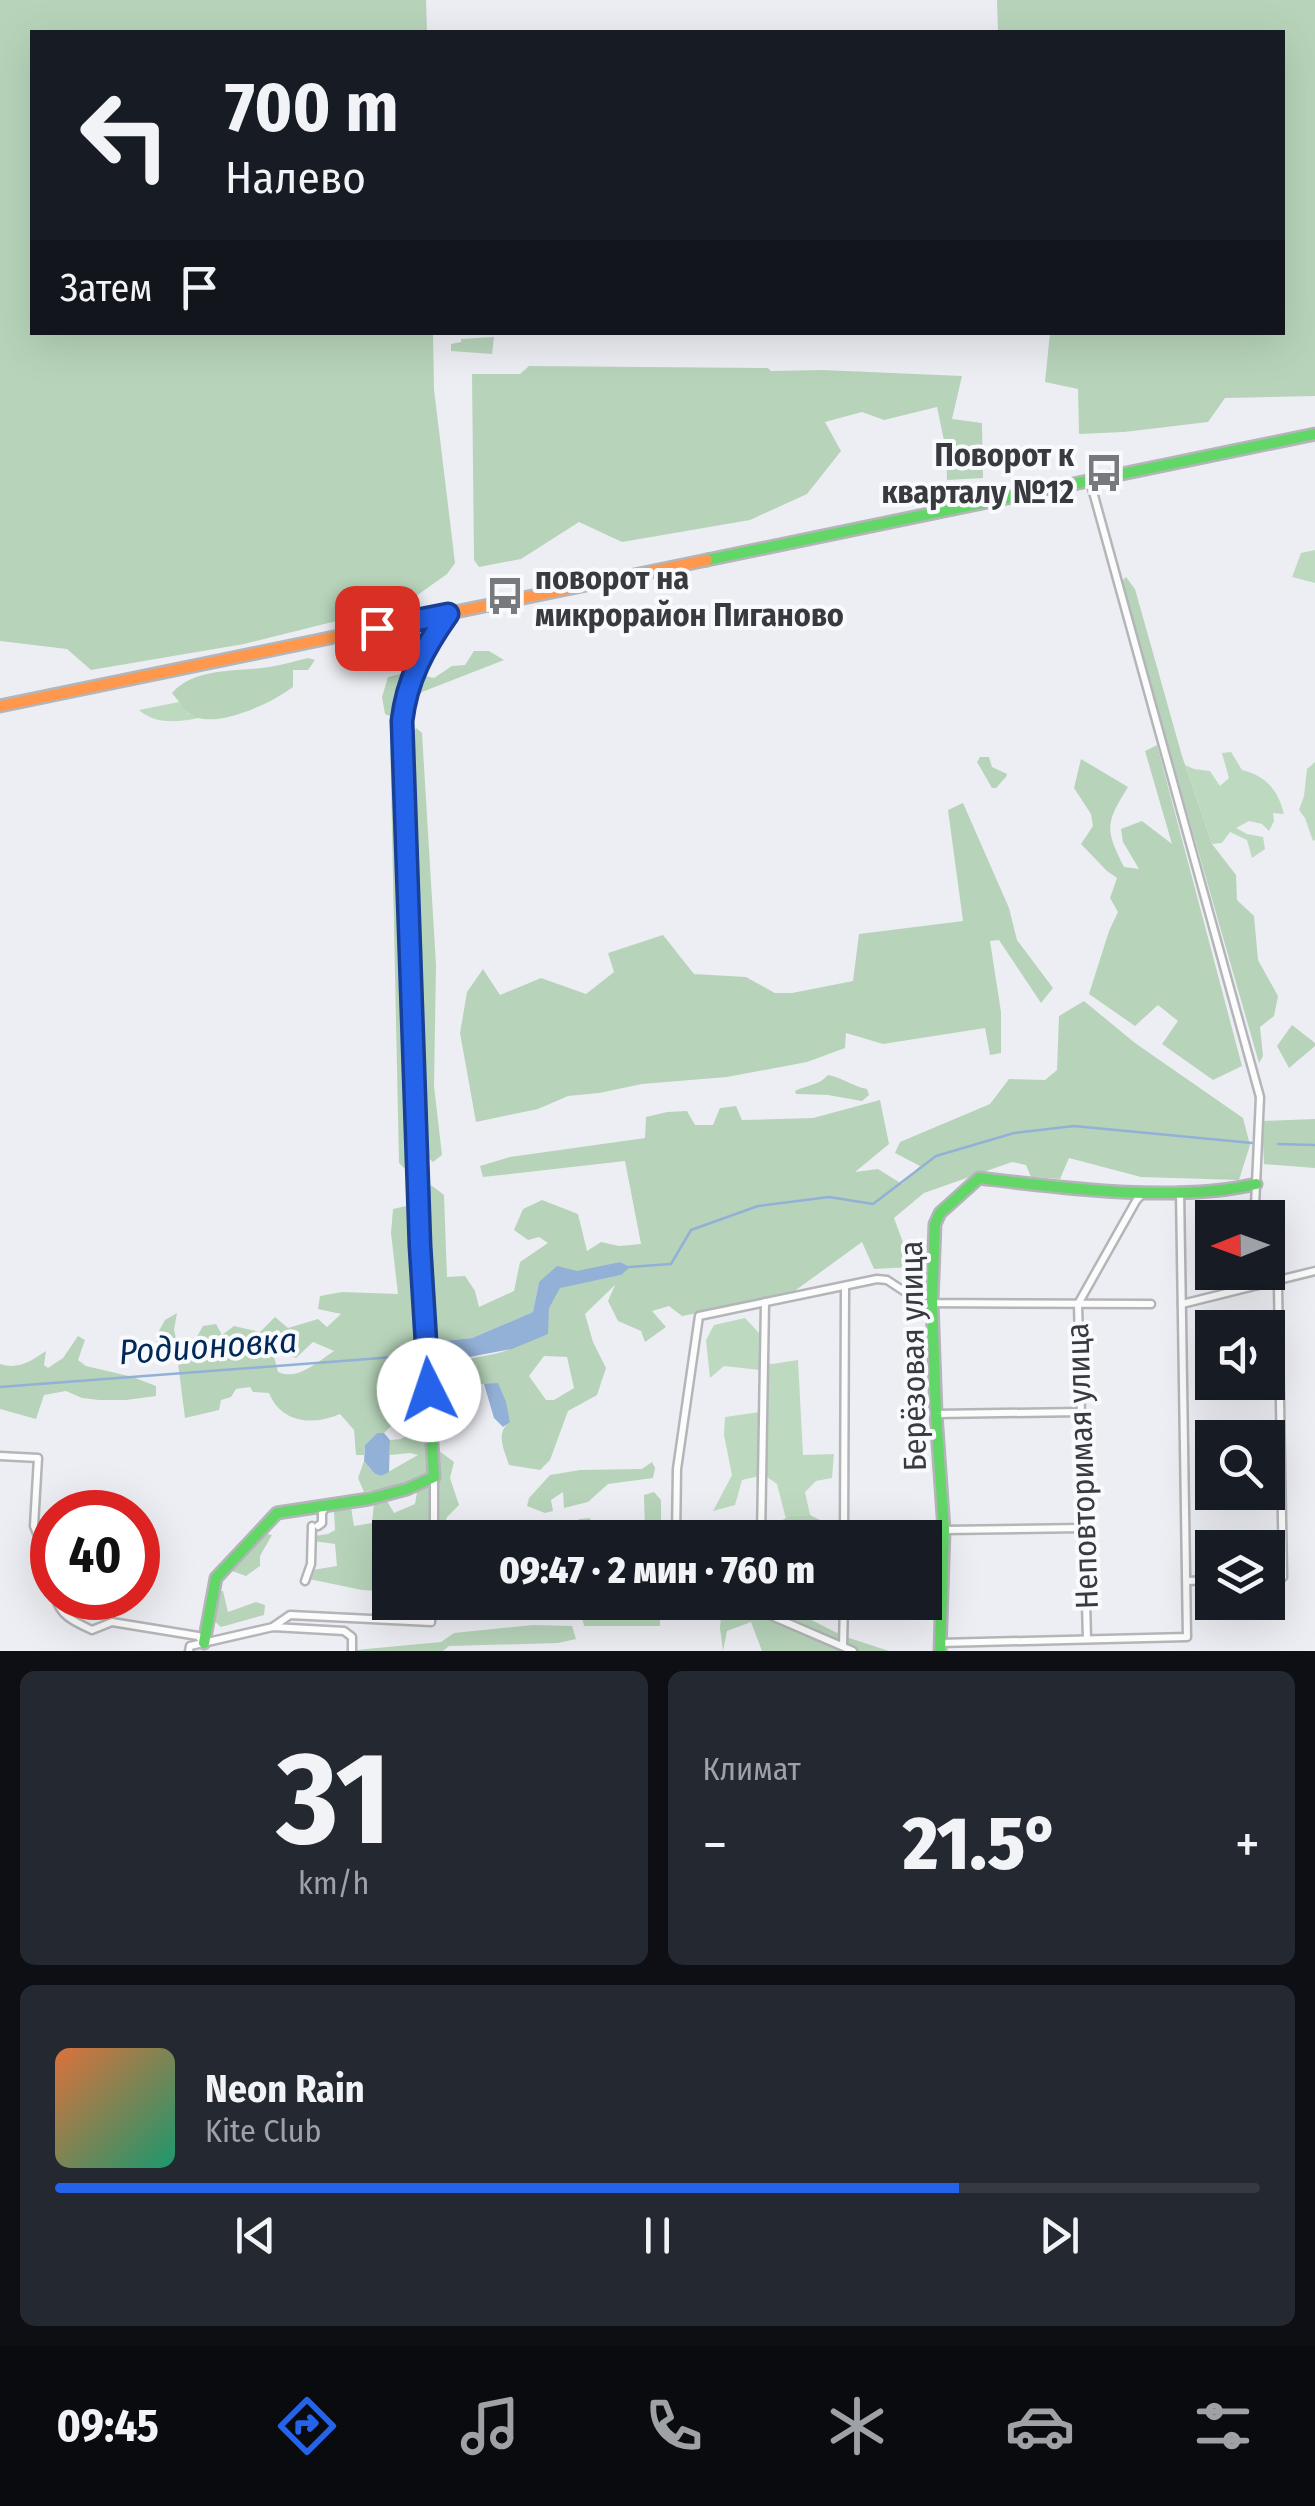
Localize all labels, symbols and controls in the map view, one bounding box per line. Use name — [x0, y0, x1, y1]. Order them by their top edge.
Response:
text: 700 m — [225, 66, 399, 150]
icon: left — [60, 70, 190, 200]
text: Налево — [225, 151, 366, 205]
icon: arrive — [172, 260, 227, 315]
text: Затем — [60, 265, 152, 311]
place label: Поворот к кварталу №12 — [881, 436, 1075, 511]
bus stop icon: Поворот к кварталу №12 — [1083, 452, 1125, 494]
place label: поворот на микрорайон Пиганово — [535, 559, 844, 634]
bus stop icon: поворот на микрорайон Пиганово — [484, 575, 526, 617]
pin — [335, 586, 420, 671]
icon: arrive — [350, 601, 405, 656]
north arrow — [1195, 1200, 1285, 1290]
map controls — [1195, 1200, 1285, 1620]
street label: Берёзовая улица — [892, 1240, 934, 1472]
button: sound — [1195, 1310, 1285, 1400]
water label: Родионовка — [118, 1319, 298, 1373]
street label: Неповторимая улица — [1058, 1322, 1106, 1610]
position arrow — [377, 1338, 481, 1442]
button: search — [1195, 1420, 1285, 1510]
speed limit sign: 40 — [30, 1490, 160, 1620]
button: layers — [1195, 1530, 1285, 1620]
text: 09:47 · 2 мин · 760 m — [499, 1547, 815, 1593]
text: 31 — [277, 1721, 391, 1877]
text: Климат — [703, 1750, 801, 1788]
text: 21.5° — [903, 1799, 1059, 1889]
text: − — [703, 1812, 727, 1878]
text: + — [1235, 1812, 1260, 1878]
text: km/h — [298, 1864, 369, 1902]
text: Neon Rain — [205, 2066, 365, 2112]
text: Kite Club — [205, 2112, 321, 2150]
icon: previous — [228, 2208, 283, 2263]
icon: pause — [630, 2208, 685, 2263]
icon: next — [1032, 2208, 1087, 2263]
icon: directions — [272, 2391, 342, 2461]
icon: music — [455, 2391, 525, 2461]
icon: phone — [639, 2391, 709, 2461]
icon: climate — [822, 2391, 892, 2461]
icon: car — [1005, 2391, 1075, 2461]
icon: filters — [1188, 2391, 1258, 2461]
text: 09:45 — [57, 2399, 159, 2453]

